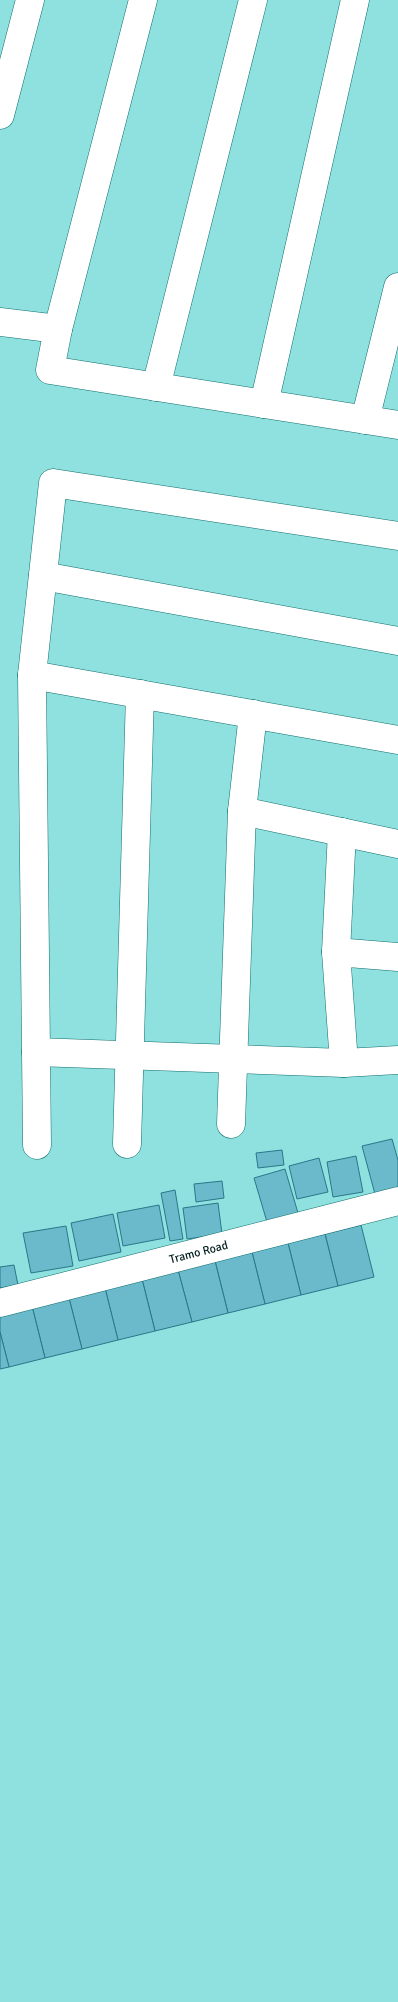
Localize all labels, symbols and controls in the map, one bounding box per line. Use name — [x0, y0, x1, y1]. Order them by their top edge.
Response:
street label: Tramo Road — [168, 1238, 230, 1267]

